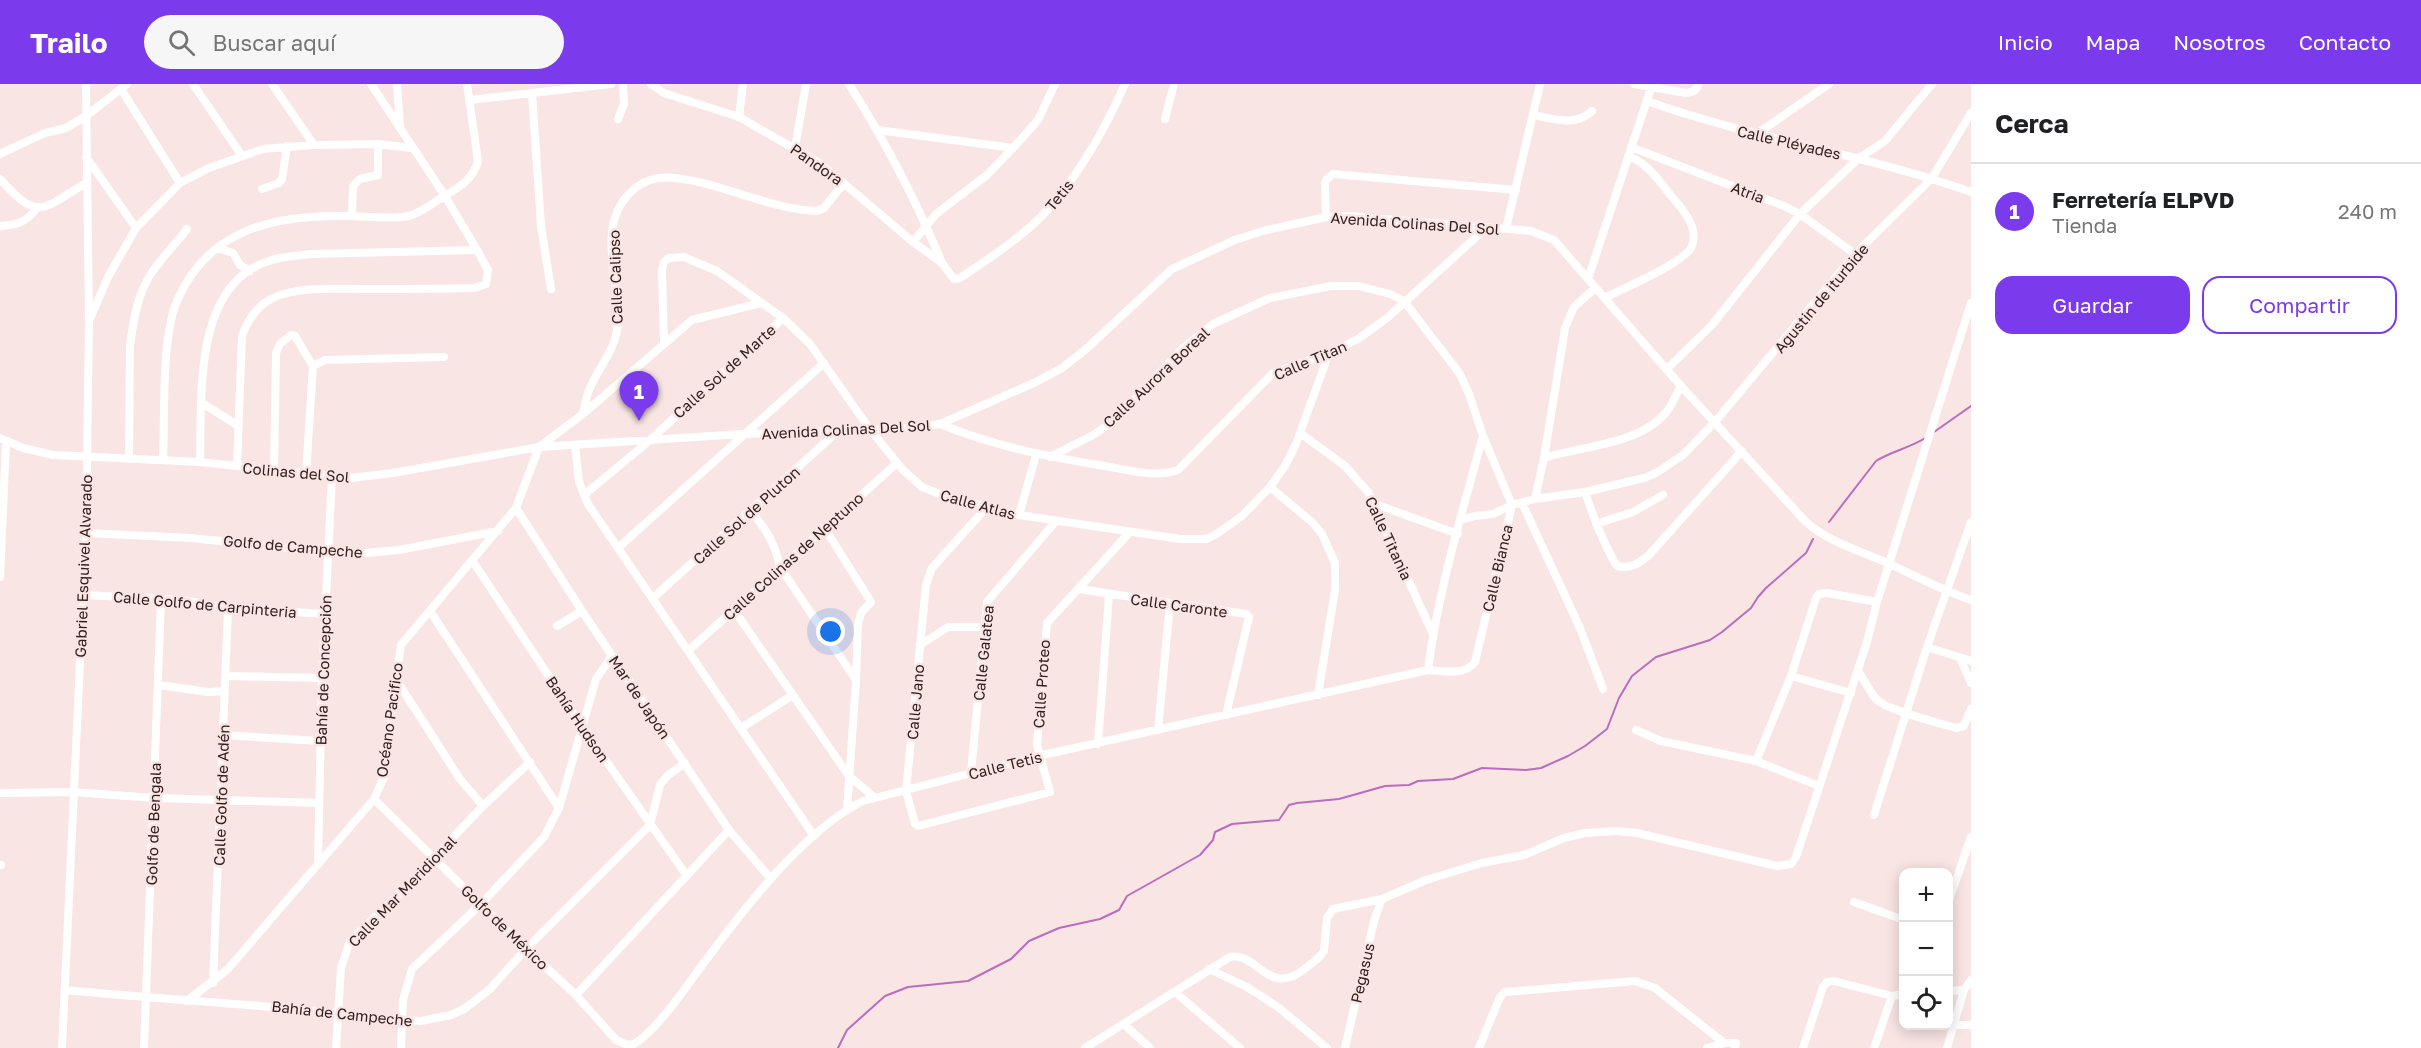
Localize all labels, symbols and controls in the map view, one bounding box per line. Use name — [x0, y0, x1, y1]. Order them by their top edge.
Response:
search box — [144, 15, 564, 69]
text: Trailo — [30, 26, 108, 59]
icon: search — [165, 26, 198, 59]
text: Buscar aquí — [213, 29, 336, 56]
text: Inicio — [1998, 29, 2053, 55]
text: Mapa — [2086, 29, 2140, 55]
text: Nosotros — [2173, 29, 2266, 55]
text: Contacto — [2299, 29, 2391, 55]
text: Cerca — [1995, 108, 2069, 139]
street label: Calle Pléyades — [1735, 121, 1843, 163]
street label: Pandora — [787, 139, 847, 189]
street label: Tetis — [1041, 176, 1077, 214]
street label: Atria — [1729, 178, 1767, 206]
text: Ferretería ELPVD — [2052, 186, 2234, 213]
text: 1 — [2009, 199, 2020, 223]
text: 240 m — [2338, 199, 2397, 223]
street label: Avenida Colinas Del Sol — [1330, 208, 1500, 238]
text: Tienda — [2052, 213, 2117, 237]
street label: Calle Calipso — [604, 230, 626, 324]
street label: Agustin de iturbide — [1770, 240, 1872, 356]
button: Guardar — [1995, 276, 2190, 334]
button: Compartir — [2202, 276, 2397, 334]
street label: Calle Sol de Marte — [669, 320, 779, 422]
street label: Calle Aurora Boreal — [1099, 323, 1213, 431]
street label: Calle Titan — [1271, 337, 1349, 383]
pin: 1 — [620, 372, 658, 421]
street label: Avenida Colinas Del Sol — [761, 416, 931, 442]
street label: Colinas del Sol — [242, 458, 350, 486]
street label: Calle Sol de Pluton — [689, 462, 803, 568]
street label: Gabriel Esquivel Alvarado — [71, 474, 95, 658]
street label: Calle Atlas — [938, 485, 1018, 523]
street label: Calle Colinas de Neptuno — [719, 488, 867, 624]
street label: Calle Titania — [1362, 493, 1416, 583]
street label: Calle Bianca — [1478, 523, 1516, 613]
street label: Golfo de Campeche — [223, 531, 364, 561]
street label: Calle Golfo de Carpinteria — [112, 587, 298, 621]
street label: Calle Caronte — [1129, 589, 1229, 621]
street label: Bahía de Concepción — [311, 594, 335, 746]
street label: Calle Galatea — [969, 604, 997, 702]
your location — [816, 617, 845, 646]
street label: Calle Proteo — [1029, 639, 1053, 729]
street label: Mar de Japón — [605, 652, 675, 742]
street label: Océano Pacifico — [372, 662, 406, 778]
street label: Calle Jano — [903, 664, 927, 740]
street label: Bahía Hudson — [543, 673, 613, 765]
street label: Calle Golfo de Adén — [210, 724, 232, 866]
street label: Calle Tetis — [966, 747, 1044, 783]
street label: Golfo de Bengala — [142, 762, 164, 886]
street label: Calle Mar Meridional — [344, 831, 460, 950]
map controls — [1899, 868, 1953, 1030]
button: + — [1899, 868, 1953, 922]
street label: Golfo de México — [458, 881, 552, 973]
button: − — [1899, 922, 1953, 976]
street label: Pegasus — [1346, 941, 1378, 1005]
button: locate — [1899, 976, 1953, 1030]
street label: Bahía de Campeche — [271, 997, 414, 1029]

